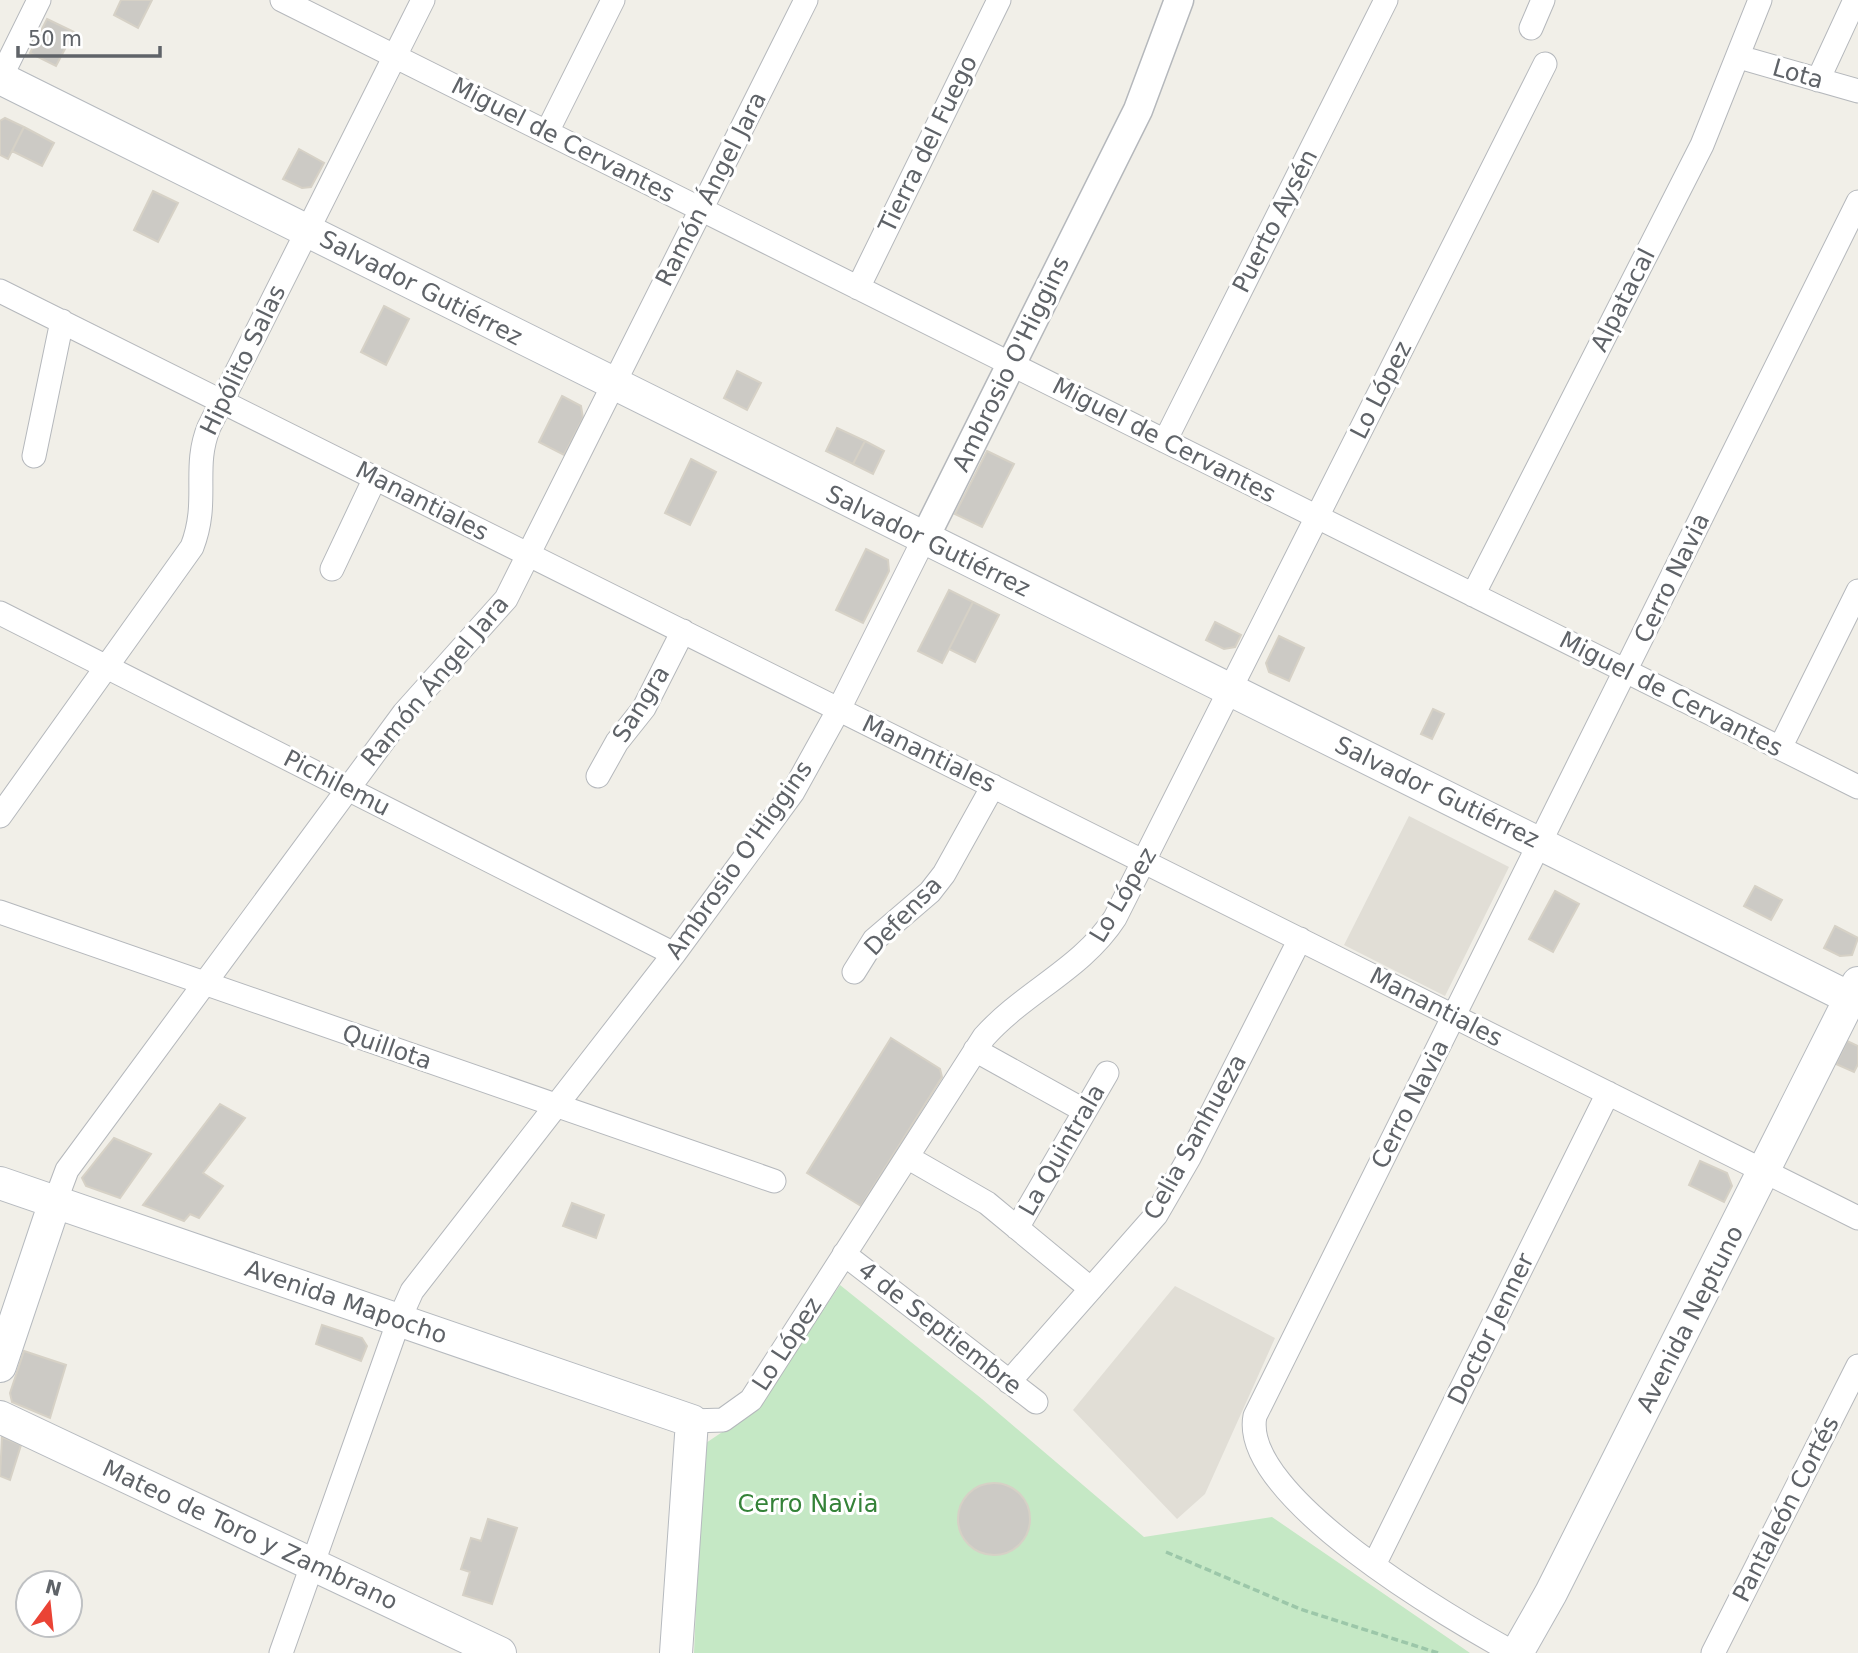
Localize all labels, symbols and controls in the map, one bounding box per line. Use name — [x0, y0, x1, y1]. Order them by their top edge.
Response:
scale bar — [18, 14, 159, 58]
text: 50 m — [28, 27, 82, 51]
street label: Tierra del Fuego — [873, 51, 983, 238]
street label: Lota — [1769, 53, 1827, 95]
street label: Miguel de Cervantes — [447, 72, 679, 208]
street label: Ramón Ángel Jara — [649, 87, 772, 291]
street label: Puerto Aysén — [1227, 145, 1323, 297]
street label: Salvador Gutiérrez — [315, 225, 527, 351]
street label: Alpatacal — [1585, 244, 1661, 356]
street label: Ambrosio O'Higgins — [947, 252, 1075, 476]
street label: Hipólito Salas — [195, 280, 291, 440]
street label: Lo López — [1345, 337, 1417, 443]
street label: Miguel de Cervantes — [1048, 372, 1280, 508]
street label: Manantiales — [351, 456, 493, 546]
street label: Salvador Gutiérrez — [821, 479, 1035, 603]
street label: Cerro Navia — [1629, 509, 1715, 647]
street label: Ramón Ángel Jara — [355, 589, 515, 772]
street label: Miguel de Cervantes — [1555, 626, 1787, 762]
street label: Sangra — [607, 661, 675, 747]
street label: Manantiales — [858, 710, 1000, 798]
street label: Salvador Gutiérrez — [1330, 730, 1544, 854]
street label: Pichilemu — [279, 744, 395, 822]
street label: Ambrosio O'Higgins — [660, 755, 818, 965]
street label: Lo López — [1084, 843, 1162, 947]
street label: Defensa — [859, 871, 947, 961]
street label: Manantiales — [1365, 962, 1507, 1052]
street label: Quillota — [339, 1019, 435, 1075]
street label: Cerro Navia — [1366, 1035, 1454, 1173]
street label: Celia Sanhueza — [1138, 1049, 1252, 1225]
street label: La Quintrala — [1013, 1079, 1111, 1221]
street label: Avenida Neptuno — [1631, 1221, 1749, 1417]
street label: Doctor Jenner — [1442, 1249, 1540, 1409]
street label: Avenida Mapocho — [241, 1254, 451, 1350]
street label: 4 de Septiembre — [853, 1256, 1027, 1400]
street label: Lo López — [747, 1292, 827, 1396]
street label: Pantaleón Cortés — [1727, 1412, 1845, 1606]
street label: Mateo de Toro y Zambrano — [98, 1454, 402, 1616]
park label: Cerro Navia — [738, 1490, 878, 1518]
north arrow — [14, 1569, 84, 1639]
text: N — [43, 1575, 64, 1600]

